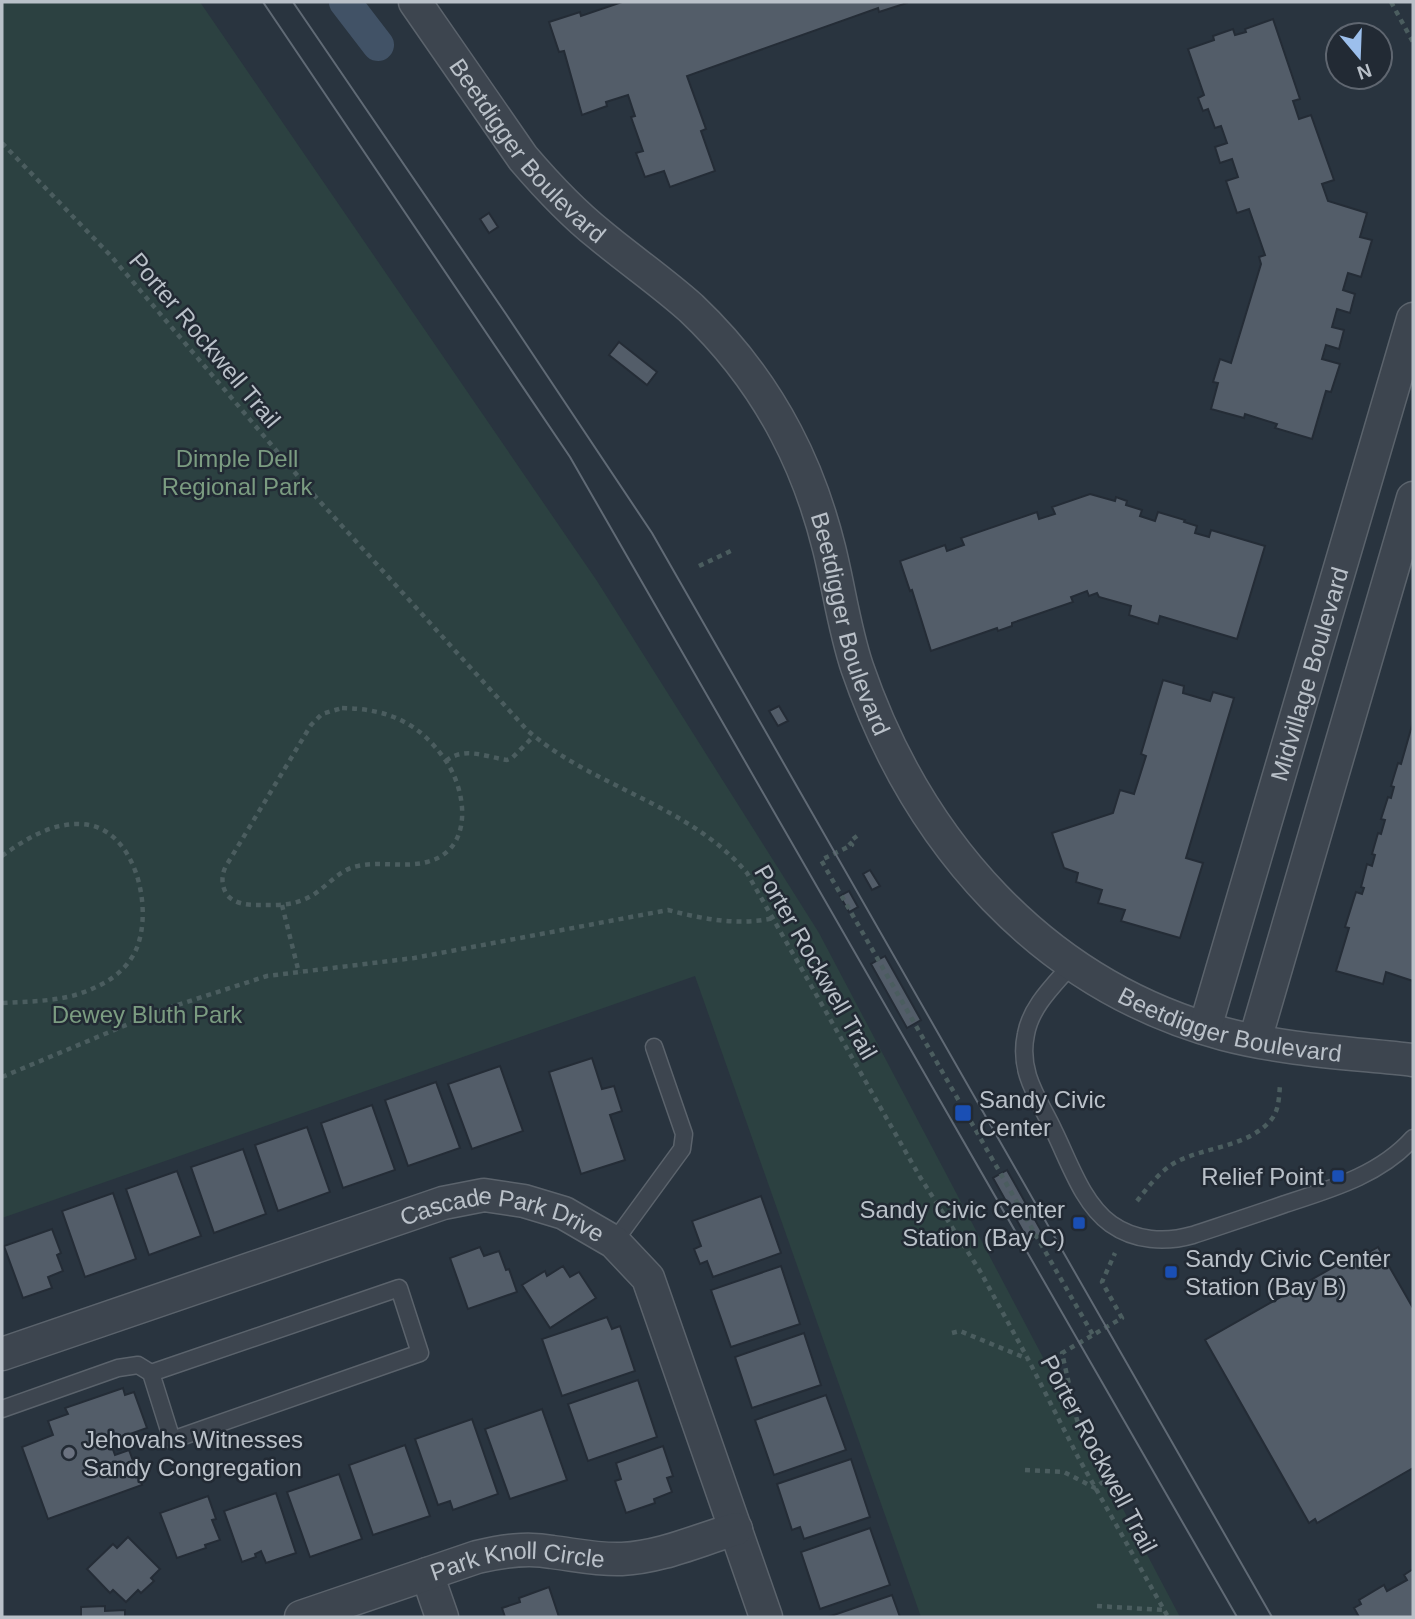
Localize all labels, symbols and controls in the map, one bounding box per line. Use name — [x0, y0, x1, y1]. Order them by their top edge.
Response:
north arrow — [1324, 21, 1394, 91]
street label: Beetdigger Boulevard — [445, 53, 611, 248]
text: N — [1354, 59, 1374, 84]
street label: Porter Rockwell Trail — [124, 247, 286, 433]
park label: Dimple Dell Regional Park — [162, 445, 313, 500]
street label: Beetdigger Boulevard — [806, 509, 896, 739]
street label: Midvillage Boulevard — [1265, 564, 1353, 784]
street label: Porter Rockwell Trail — [749, 860, 883, 1064]
street label: Beetdigger Boulevard — [1114, 981, 1343, 1066]
park label: Dewey Bluth Park — [52, 1001, 243, 1028]
place label: Sandy Civic Center — [979, 1086, 1106, 1141]
marker: Sandy Civic Center — [953, 1103, 973, 1123]
place label: Relief Point — [1201, 1163, 1324, 1190]
marker: Relief Point — [1330, 1168, 1346, 1184]
street label: Cascade Park Drive — [396, 1181, 609, 1247]
place label: Sandy Civic Center Station (Bay C) — [860, 1196, 1065, 1251]
marker: Sandy Civic Center Station (Bay C) — [1071, 1215, 1087, 1231]
place label: Sandy Civic Center Station (Bay B) — [1185, 1245, 1390, 1300]
marker: Sandy Civic Center Station (Bay B) — [1163, 1264, 1179, 1280]
street label: Porter Rockwell Trail — [1035, 1351, 1163, 1557]
place label: Jehovahs Witnesses Sandy Congregation — [83, 1426, 303, 1481]
marker: Jehovahs Witnesses Sandy Congregation — [61, 1445, 77, 1461]
street label: Park Knoll Circle — [427, 1536, 606, 1585]

